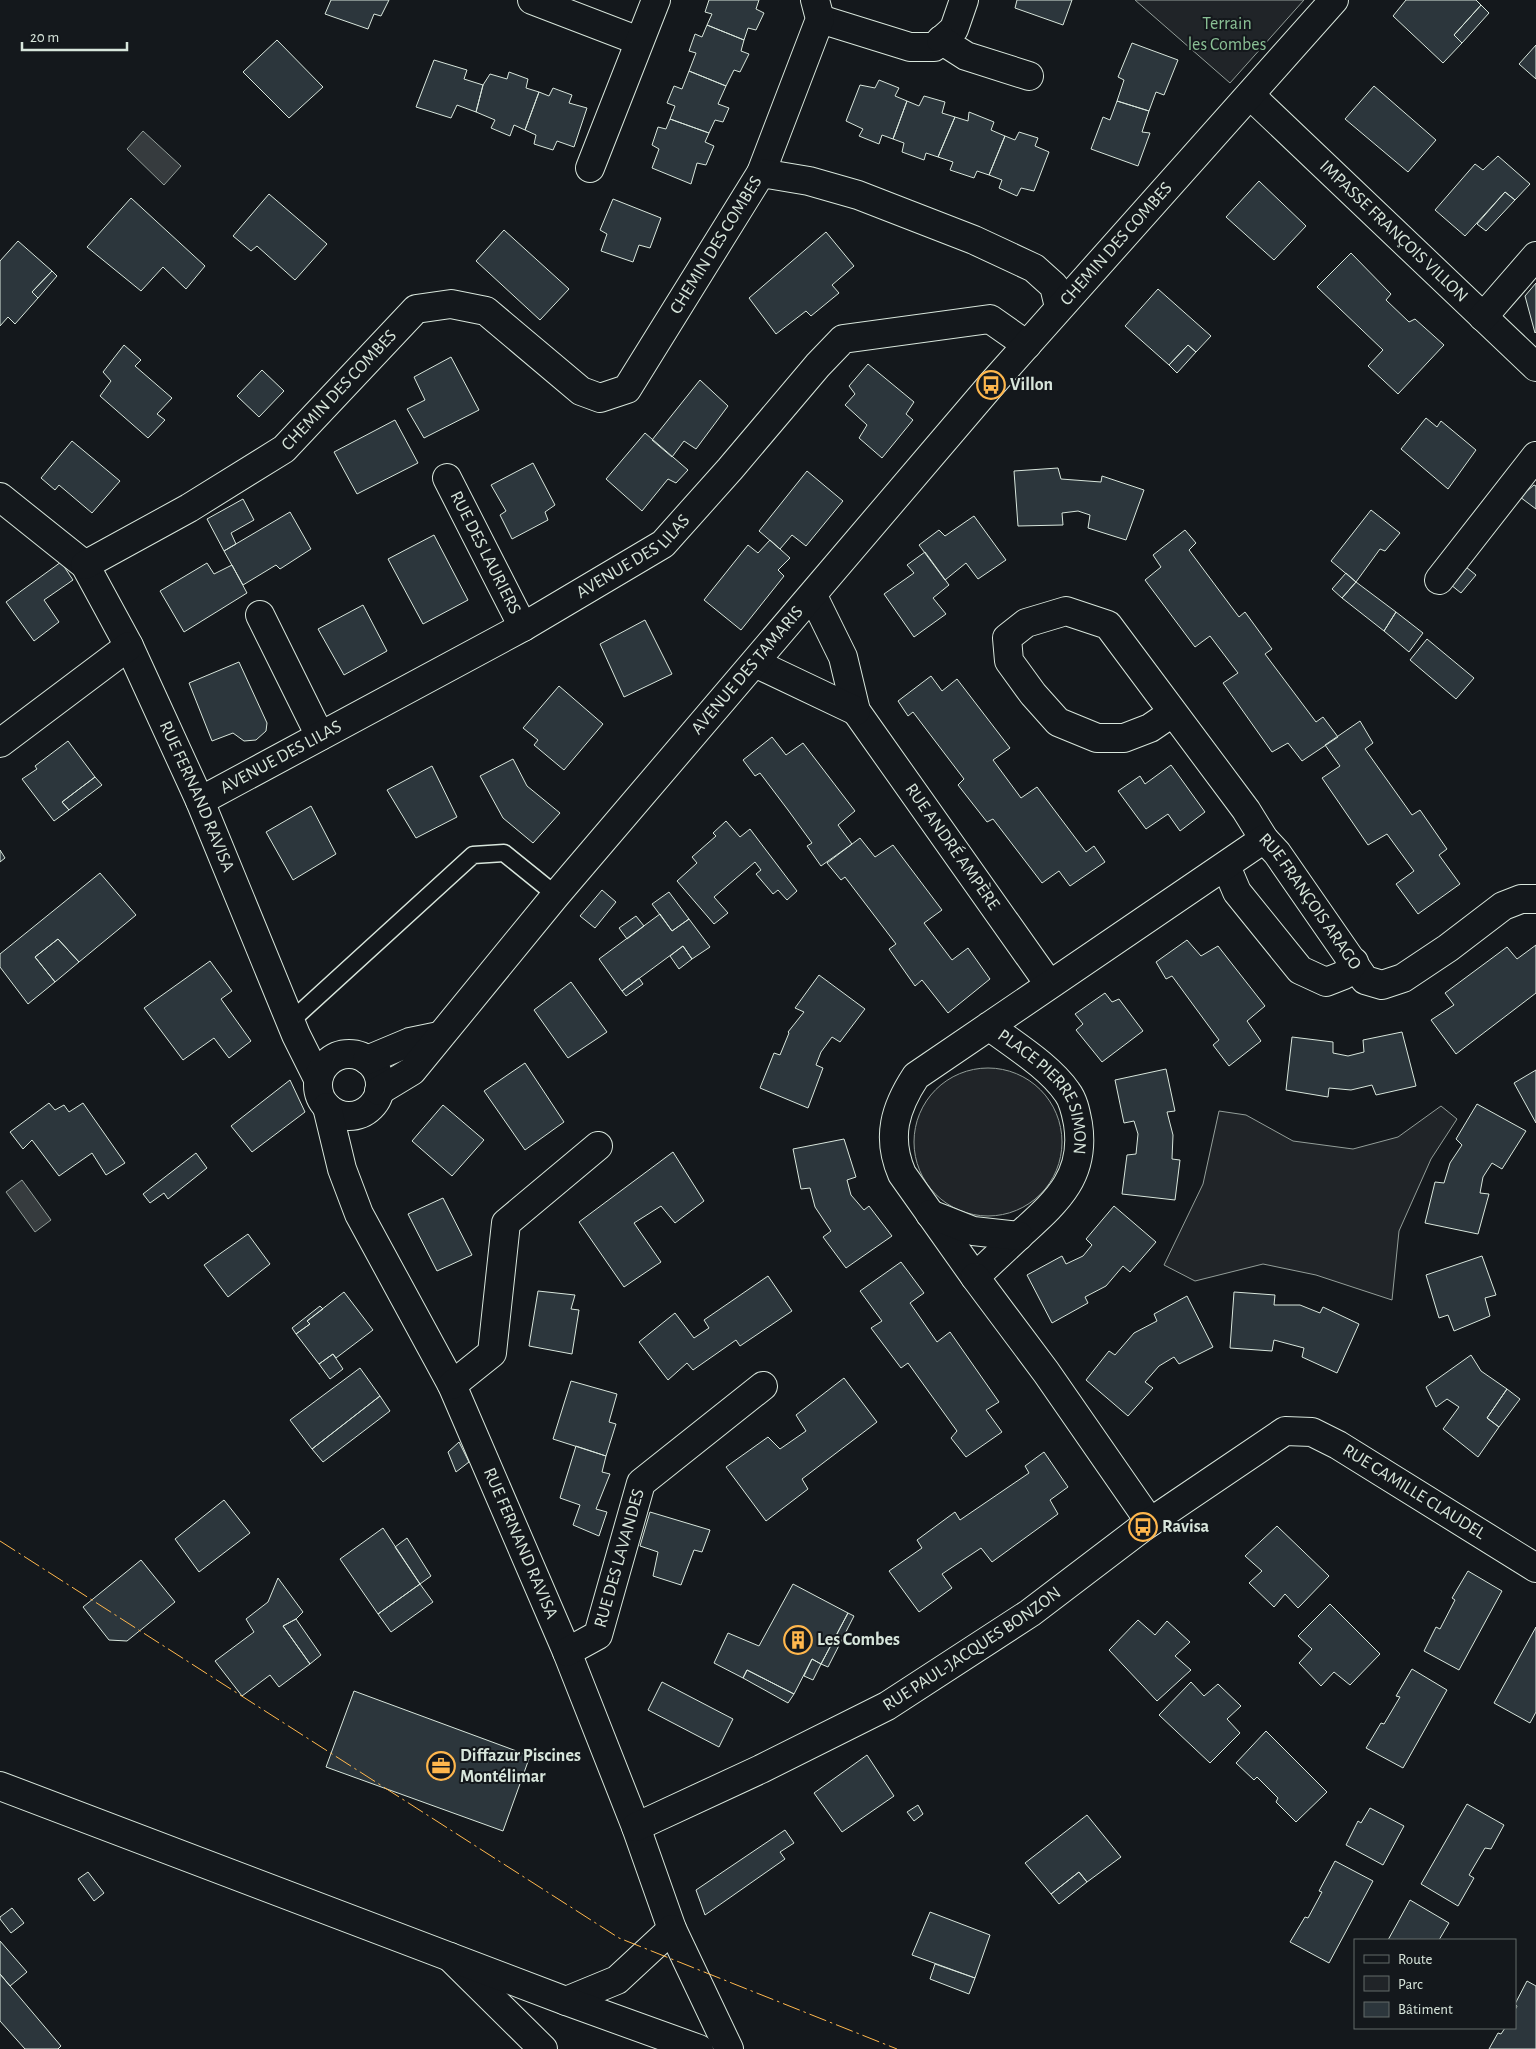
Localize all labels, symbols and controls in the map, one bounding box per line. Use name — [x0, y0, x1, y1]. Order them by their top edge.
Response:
park label: Terrain les Combes — [1188, 15, 1266, 54]
scale bar — [22, 20, 128, 52]
text: 20 m — [30, 30, 59, 45]
street label: IMPASSE FRANÇOIS VILLON — [1316, 157, 1471, 306]
street label: CHEMIN DES COMBES — [667, 173, 766, 317]
street label: CHEMIN DES COMBES — [1057, 179, 1176, 309]
street label: CHEMIN DES COMBES — [278, 327, 400, 454]
bus stop icon: Villon — [976, 370, 1006, 400]
place label: Villon — [1010, 376, 1053, 394]
street label: RUE DES LAURIERS — [446, 488, 524, 617]
street label: AVENUE DES LILAS — [573, 511, 693, 602]
street label: AVENUE DES TAMARIS — [688, 603, 807, 738]
street label: RUE FERNAND RAVISA — [156, 718, 237, 875]
street label: AVENUE DES LILAS — [217, 718, 345, 797]
street label: RUE ANDRÉ AMPÈRE — [901, 781, 1003, 914]
street label: RUE FRANÇOIS ARAGO — [1255, 830, 1364, 973]
street label: PLACE PIERRE SIMON — [994, 1026, 1089, 1155]
street label: RUE CAMILLE CLAUDEL — [1339, 1441, 1489, 1543]
street label: RUE FERNAND RAVISA — [480, 1465, 561, 1622]
street label: RUE DES LAVANDES — [592, 1487, 648, 1630]
bus stop icon: Ravisa — [1128, 1512, 1158, 1542]
place label: Ravisa — [1162, 1518, 1210, 1536]
street label: RUE PAUL-JACQUES BONZON — [880, 1584, 1065, 1715]
building icon: Les Combes — [783, 1625, 813, 1655]
place label: Les Combes — [817, 1631, 900, 1649]
place label: Diffazur Piscines Montélimar — [460, 1747, 581, 1786]
office icon: Diffazur Piscines Montélimar — [426, 1751, 456, 1781]
legend — [1354, 1939, 1516, 2029]
text: Route — [1398, 1952, 1432, 1967]
text: Parc — [1398, 1977, 1423, 1992]
text: Bâtiment — [1398, 2002, 1453, 2017]

